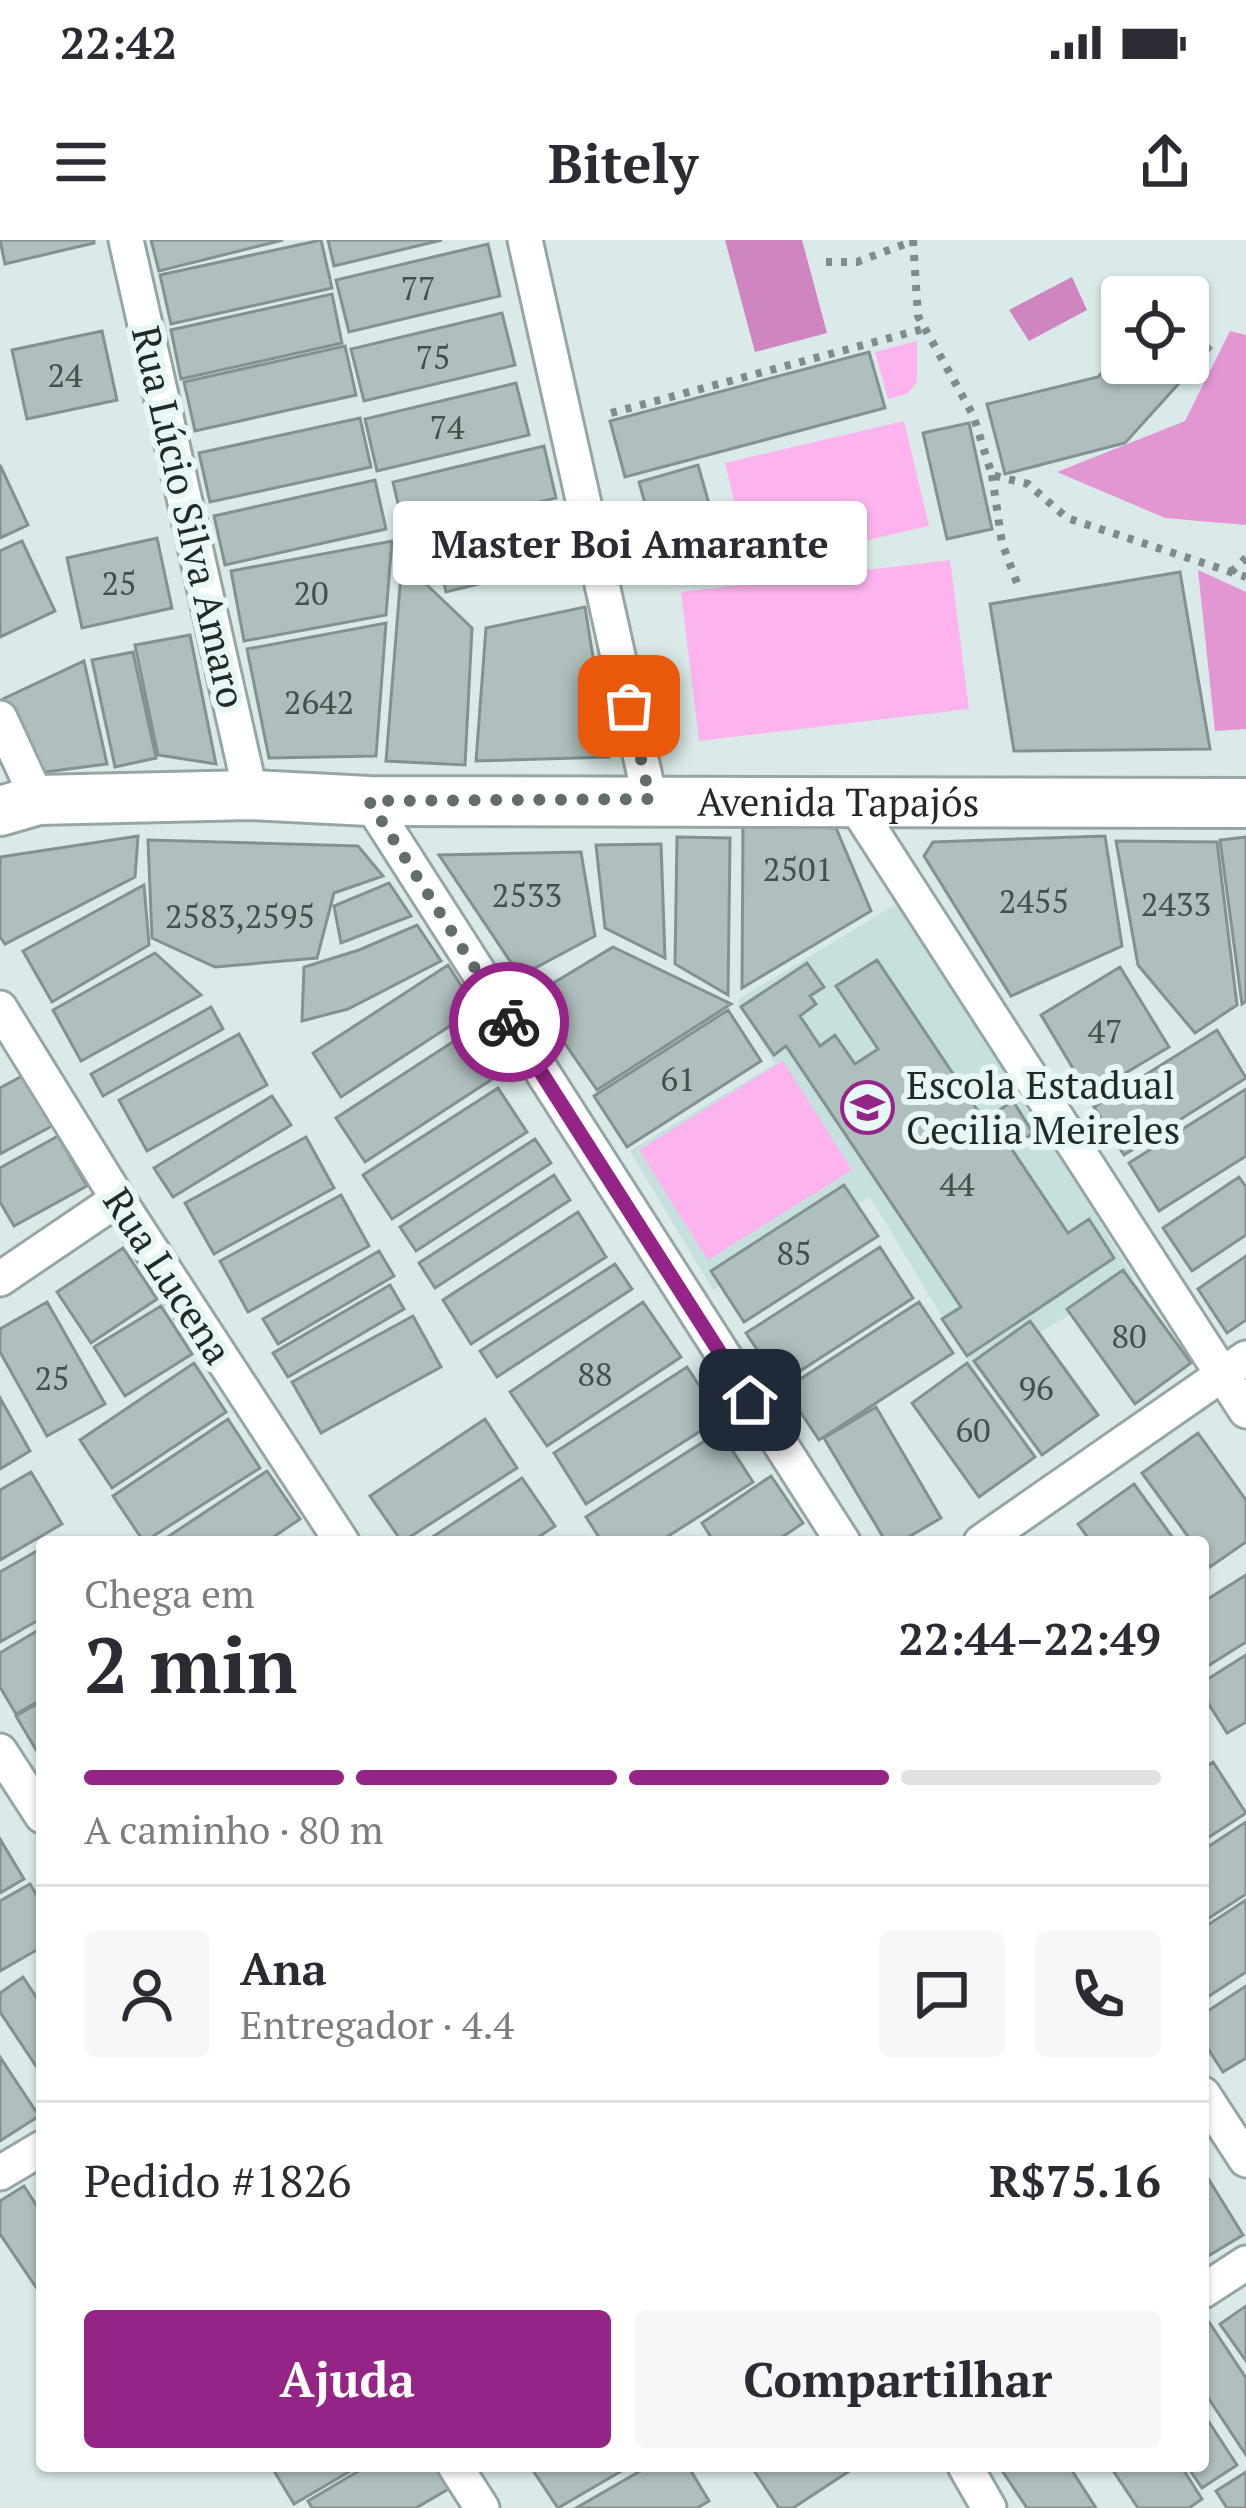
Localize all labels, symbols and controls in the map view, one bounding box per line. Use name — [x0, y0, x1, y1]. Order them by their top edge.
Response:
text: 22:42 — [60, 12, 177, 72]
text: Bitely — [548, 127, 698, 198]
icon: menu — [48, 129, 114, 195]
icon: share — [1132, 129, 1198, 195]
house number: 77 — [400, 266, 436, 309]
map controls — [1101, 276, 1209, 384]
button: locate — [1101, 276, 1209, 384]
street label: Rua Lúcio Silva Amaro — [121, 321, 259, 713]
house number: 75 — [415, 335, 451, 378]
house number: 24 — [47, 353, 83, 396]
house number: 74 — [429, 405, 465, 448]
callout: Master Boi Amarante — [392, 502, 866, 586]
text: Master Boi Amarante — [431, 517, 829, 569]
house number: 25 — [101, 561, 137, 604]
house number: 20 — [293, 571, 329, 614]
pin — [578, 655, 680, 757]
icon: bag — [596, 673, 662, 739]
house number: 2642 — [284, 680, 354, 723]
street label: Avenida Tapajós — [697, 775, 980, 827]
house number: 2501 — [763, 847, 833, 890]
house number: 2533 — [492, 873, 562, 916]
house number: 2455 — [999, 879, 1069, 922]
house number: 2433 — [1141, 882, 1211, 925]
house number: 2583,2595 — [165, 894, 315, 937]
courier — [449, 962, 569, 1082]
icon: bike — [476, 989, 542, 1055]
house number: 47 — [1087, 1009, 1123, 1052]
house number: 61 — [660, 1057, 696, 1100]
place label: Escola Estadual Cecilia Meireles — [906, 1058, 1180, 1155]
school or university icon: Escola Estadual Cecilia Meireles — [839, 1079, 895, 1135]
house number: 44 — [939, 1162, 975, 1205]
street label: Rua Lucena — [93, 1177, 245, 1374]
house number: 85 — [776, 1231, 812, 1274]
house number: 80 — [1111, 1314, 1147, 1357]
pin — [699, 1349, 801, 1451]
house number: 88 — [577, 1352, 613, 1395]
house number: 25 — [34, 1356, 70, 1399]
house number: 96 — [1018, 1366, 1054, 1409]
icon: home — [717, 1367, 783, 1433]
house number: 60 — [955, 1408, 991, 1451]
text: Chega em — [84, 1567, 255, 1619]
text: 22:44–22:49 — [899, 1608, 1161, 1668]
text: 2 min — [84, 1612, 297, 1715]
text: A caminho · 80 m — [84, 1803, 383, 1855]
button: person — [84, 1931, 210, 2057]
button: chat — [879, 1931, 1005, 2057]
button: phone — [1035, 1931, 1161, 2057]
text: Ana — [240, 1938, 327, 1998]
text: Entregador · 4.4 — [240, 1998, 514, 2050]
text: Pedido #1826 — [84, 2150, 351, 2210]
text: R$75.16 — [989, 2150, 1161, 2210]
button: Ajuda — [84, 2310, 611, 2448]
button: Compartilhar — [635, 2310, 1161, 2448]

